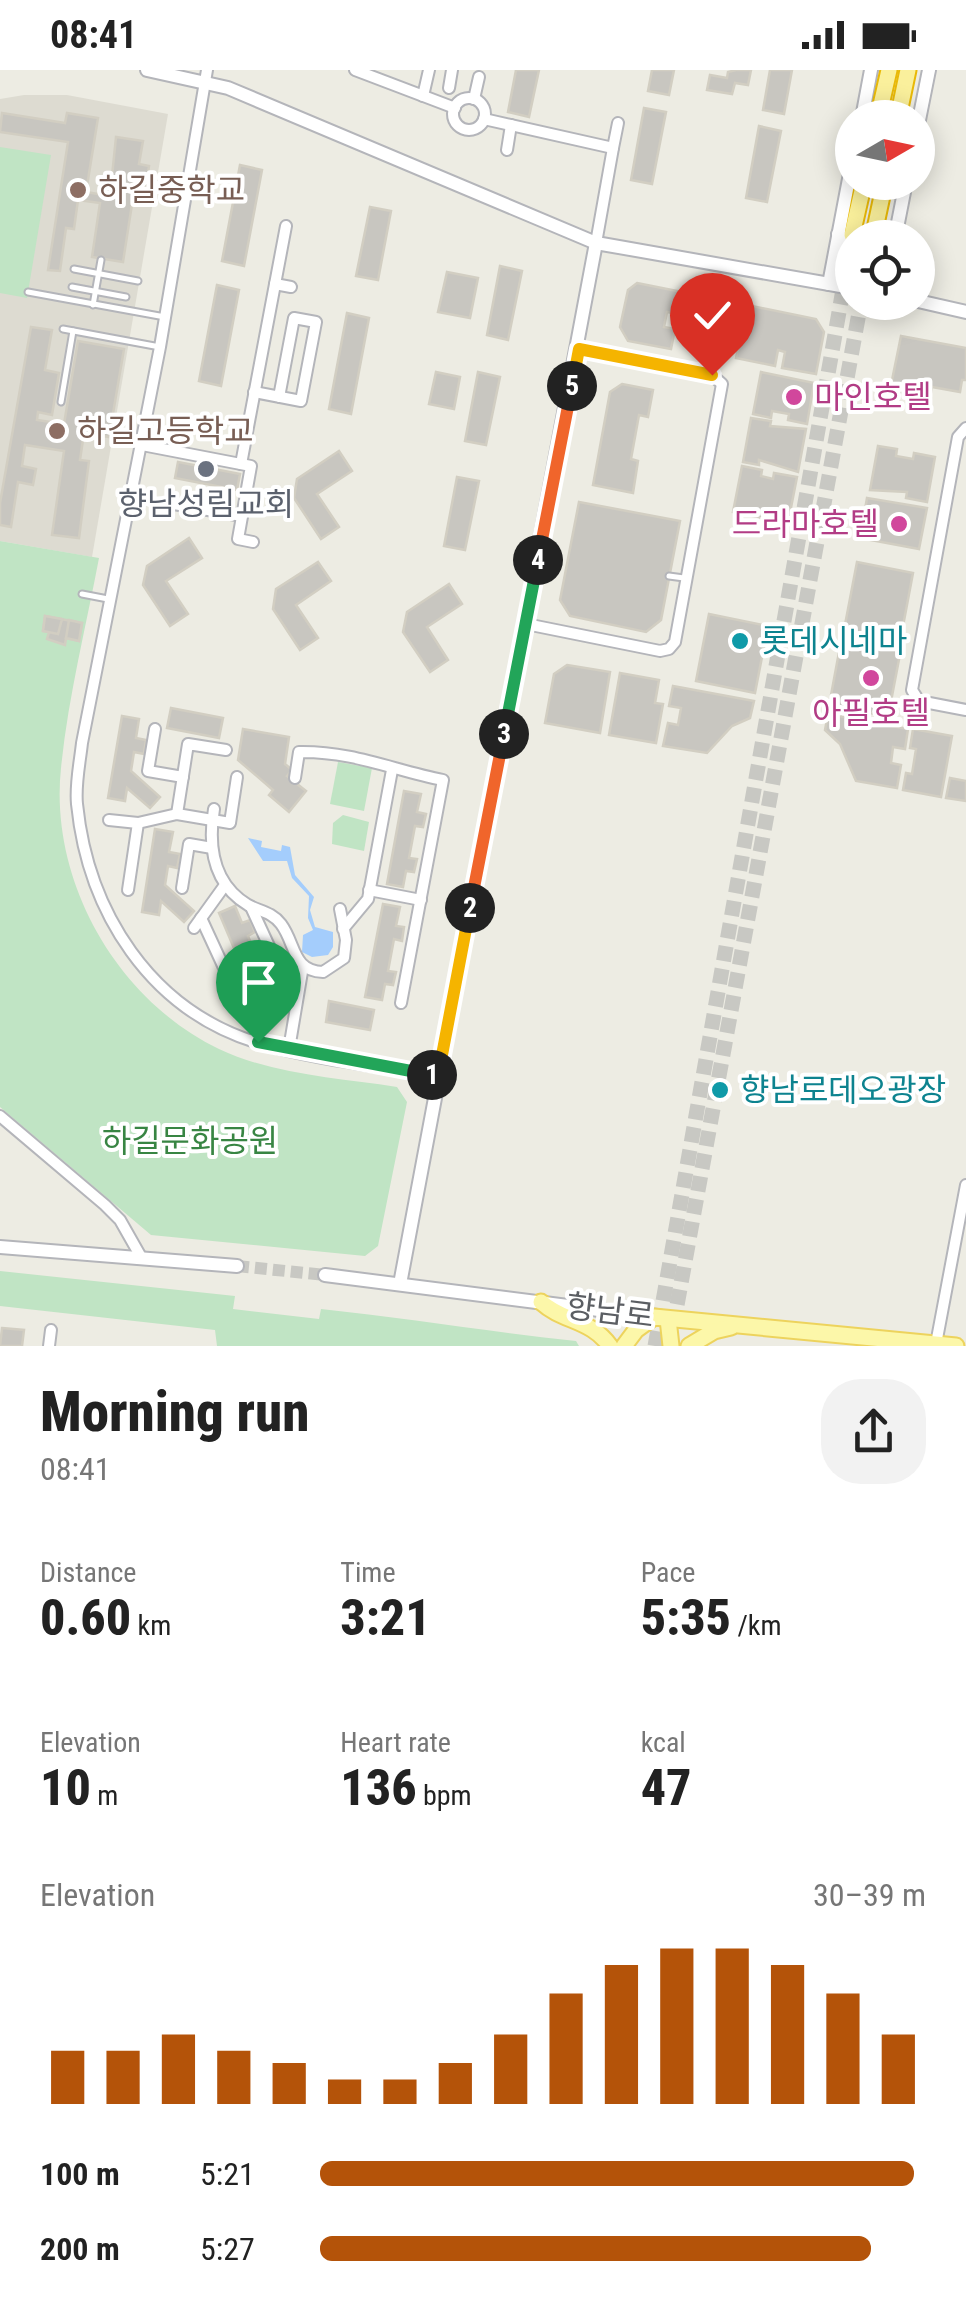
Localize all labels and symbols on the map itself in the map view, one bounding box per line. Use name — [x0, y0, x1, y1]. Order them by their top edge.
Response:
north arrow — [835, 100, 935, 200]
place label: 하길중학교 — [98, 171, 245, 209]
marker: 하길중학교 — [67, 179, 89, 201]
pin — [670, 273, 755, 376]
pin: 5 — [547, 361, 597, 411]
place label: 마인호텔 — [814, 378, 932, 416]
marker: 마인호텔 — [783, 386, 805, 408]
place label: 하길고등학교 — [77, 412, 254, 450]
marker: 하길고등학교 — [46, 420, 68, 442]
marker: 향남성림교회 — [195, 458, 217, 480]
place label: 향남성림교회 — [118, 485, 294, 523]
place label: 드라마호텔 — [732, 505, 879, 543]
marker: 드라마호텔 — [888, 513, 910, 535]
pin: 4 — [513, 535, 563, 585]
place label: 롯데시네마 — [760, 622, 907, 660]
marker: 롯데시네마 — [729, 630, 751, 652]
marker: 아필호텔 — [860, 667, 882, 689]
place label: 아필호텔 — [812, 694, 930, 732]
pin: 3 — [479, 709, 529, 759]
pin: 2 — [445, 883, 495, 933]
pin — [216, 940, 301, 1043]
pin: 1 — [407, 1050, 457, 1100]
place label: 향남로데오광장 — [740, 1071, 946, 1109]
marker: 향남로데오광장 — [709, 1079, 731, 1101]
park label: 하길문화공원 — [102, 1122, 278, 1160]
street label: 향남로 — [564, 1287, 656, 1335]

